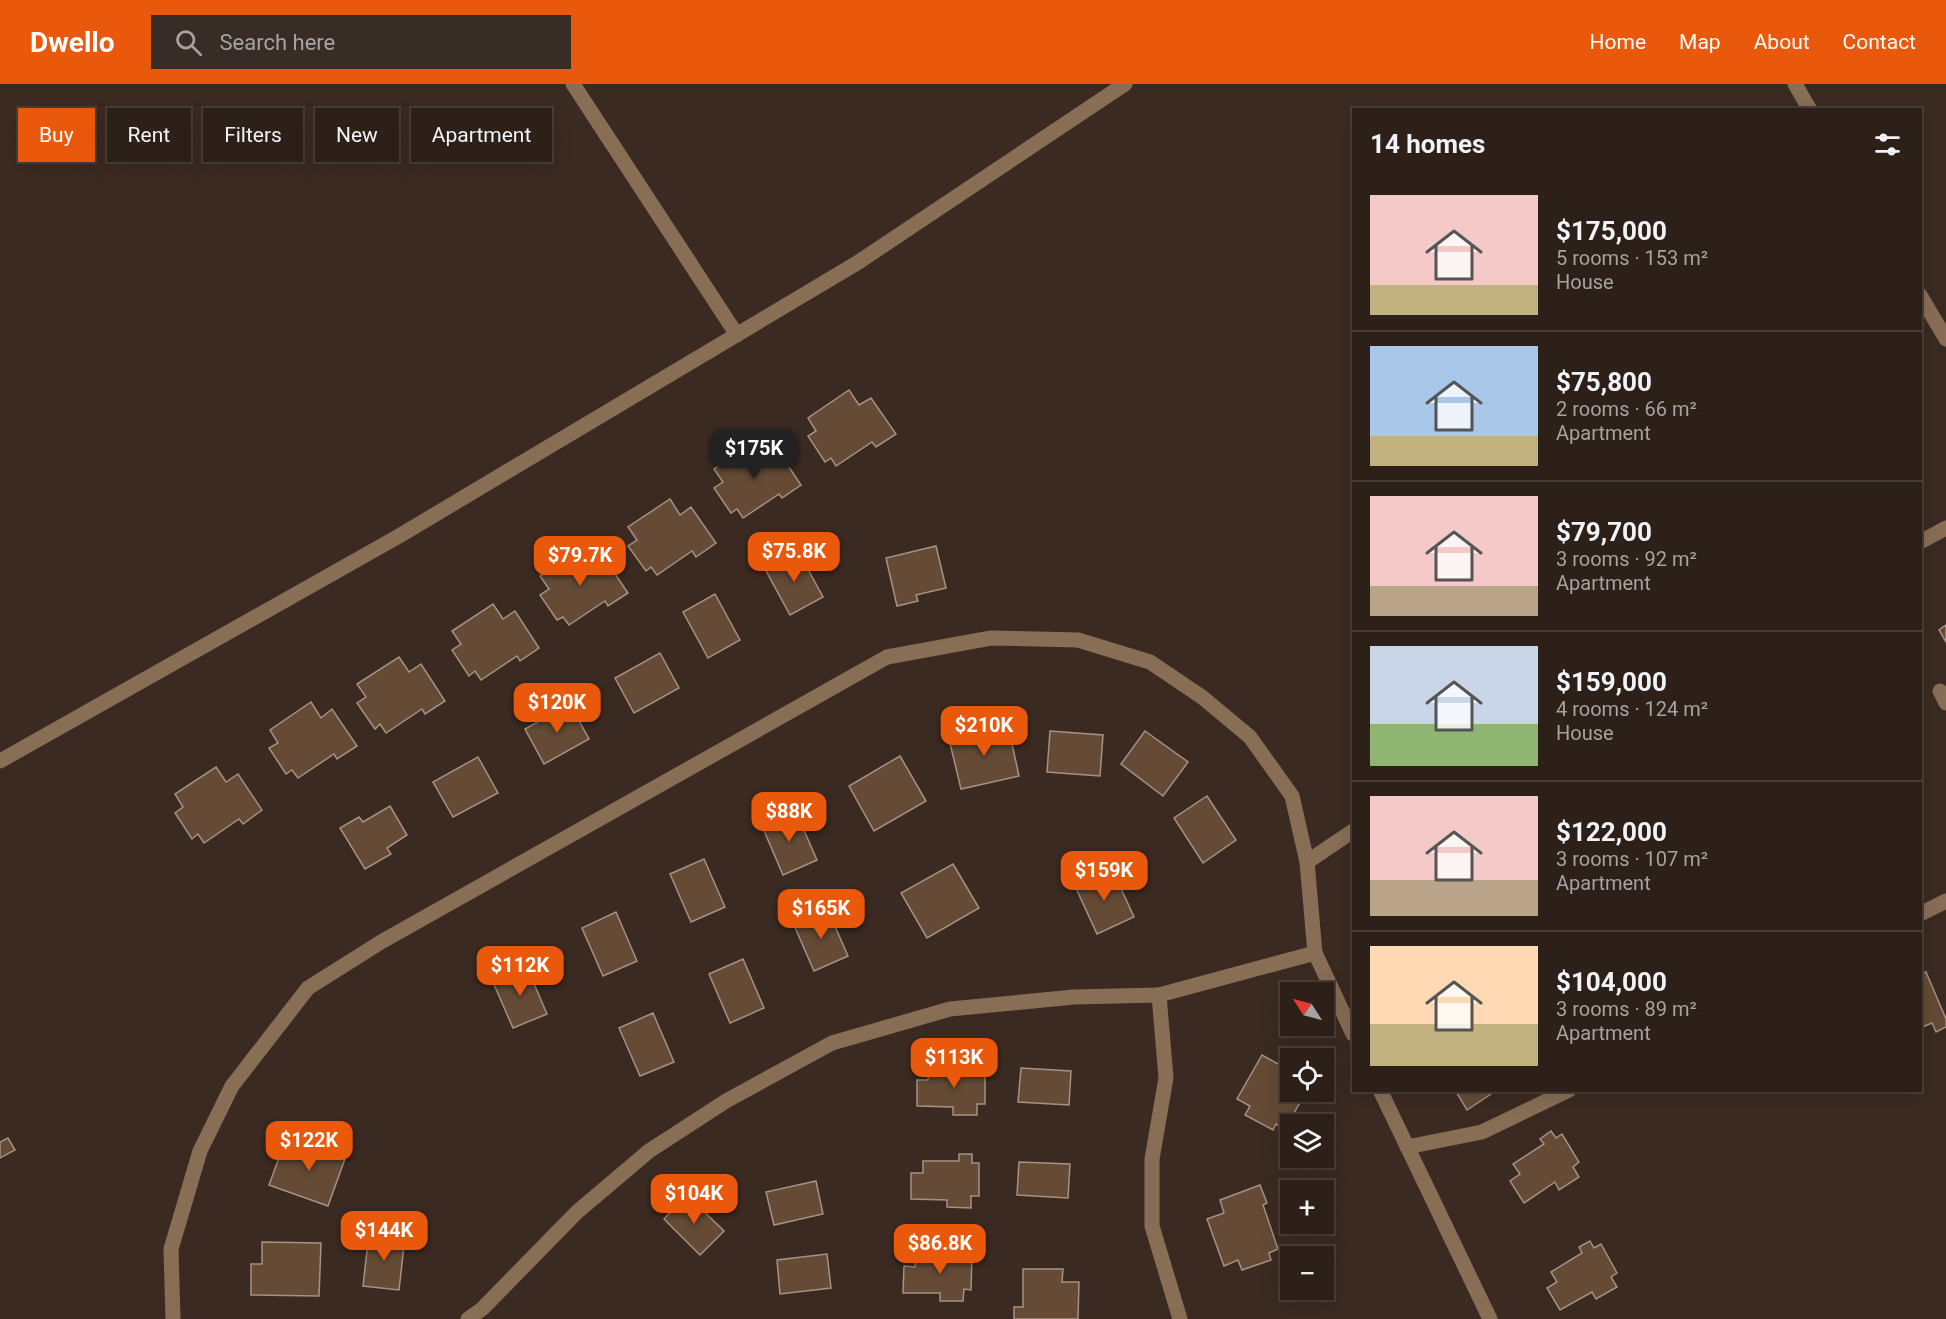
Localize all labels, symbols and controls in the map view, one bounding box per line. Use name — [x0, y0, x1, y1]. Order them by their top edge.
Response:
search box — [151, 15, 571, 69]
text: Dwello — [30, 26, 115, 59]
icon: search — [172, 26, 205, 59]
text: Search here — [220, 30, 335, 55]
text: Home — [1590, 30, 1646, 54]
text: Map — [1679, 30, 1721, 54]
text: About — [1754, 30, 1810, 54]
text: Contact — [1843, 30, 1916, 54]
chip: Buy — [18, 108, 95, 162]
chip: Rent — [107, 108, 191, 162]
chip: Filters — [203, 108, 303, 162]
chip: New — [315, 108, 399, 162]
chip: Apartment — [411, 108, 552, 162]
icon: filters — [1871, 128, 1904, 161]
text: 14 homes — [1370, 129, 1485, 159]
text: $175,000 — [1556, 216, 1667, 246]
icon: home — [1418, 219, 1490, 291]
text: 5 rooms · 153 m² — [1556, 246, 1708, 270]
text: House — [1556, 270, 1614, 294]
text: $75,800 — [1556, 367, 1652, 397]
icon: home — [1418, 370, 1490, 442]
text: 2 rooms · 66 m² — [1556, 397, 1697, 421]
text: Apartment — [1556, 421, 1651, 445]
pin: $175K — [712, 429, 796, 480]
text: $175K — [725, 436, 783, 460]
text: $79,700 — [1556, 517, 1652, 547]
icon: home — [1418, 520, 1490, 592]
pin: $75.8K — [745, 532, 843, 583]
pin: $79.7K — [531, 536, 629, 587]
text: $75.8K — [762, 539, 826, 563]
text: $79.7K — [548, 543, 612, 567]
text: 3 rooms · 92 m² — [1556, 547, 1697, 571]
text: Apartment — [1556, 571, 1651, 595]
text: $159,000 — [1556, 667, 1667, 697]
icon: home — [1418, 670, 1490, 742]
pin: $120K — [515, 683, 599, 734]
text: $120K — [528, 690, 586, 714]
text: 4 rooms · 124 m² — [1556, 697, 1708, 721]
pin: $210K — [942, 706, 1026, 757]
text: $210K — [955, 713, 1013, 737]
text: House — [1556, 721, 1614, 745]
pin: $88K — [753, 792, 825, 843]
text: $88K — [765, 799, 813, 823]
text: $122,000 — [1556, 817, 1667, 847]
icon: home — [1418, 820, 1490, 892]
text: 3 rooms · 107 m² — [1556, 847, 1708, 871]
pin: $159K — [1062, 851, 1146, 902]
text: $159K — [1075, 858, 1133, 882]
text: Apartment — [1556, 871, 1651, 895]
pin: $165K — [779, 889, 863, 940]
text: $165K — [792, 896, 850, 920]
pin: $112K — [478, 946, 562, 997]
text: $112K — [491, 953, 549, 977]
text: $104,000 — [1556, 967, 1667, 997]
icon: home — [1418, 970, 1490, 1042]
north arrow — [1280, 982, 1334, 1036]
map controls — [1280, 982, 1334, 1300]
text: 3 rooms · 89 m² — [1556, 997, 1697, 1021]
text: Apartment — [1556, 1021, 1651, 1045]
pin: $113K — [912, 1038, 996, 1089]
text: $113K — [925, 1045, 983, 1069]
button: locate — [1280, 1048, 1334, 1102]
button: layers — [1280, 1114, 1334, 1168]
pin: $122K — [267, 1121, 351, 1172]
text: $122K — [280, 1128, 338, 1152]
pin: $104K — [652, 1174, 736, 1225]
button: + — [1280, 1180, 1334, 1234]
text: $104K — [665, 1181, 723, 1205]
pin: $144K — [342, 1211, 426, 1262]
text: $144K — [355, 1218, 413, 1242]
pin: $86.8K — [891, 1224, 989, 1275]
text: $86.8K — [908, 1231, 972, 1255]
button: − — [1280, 1246, 1334, 1300]

